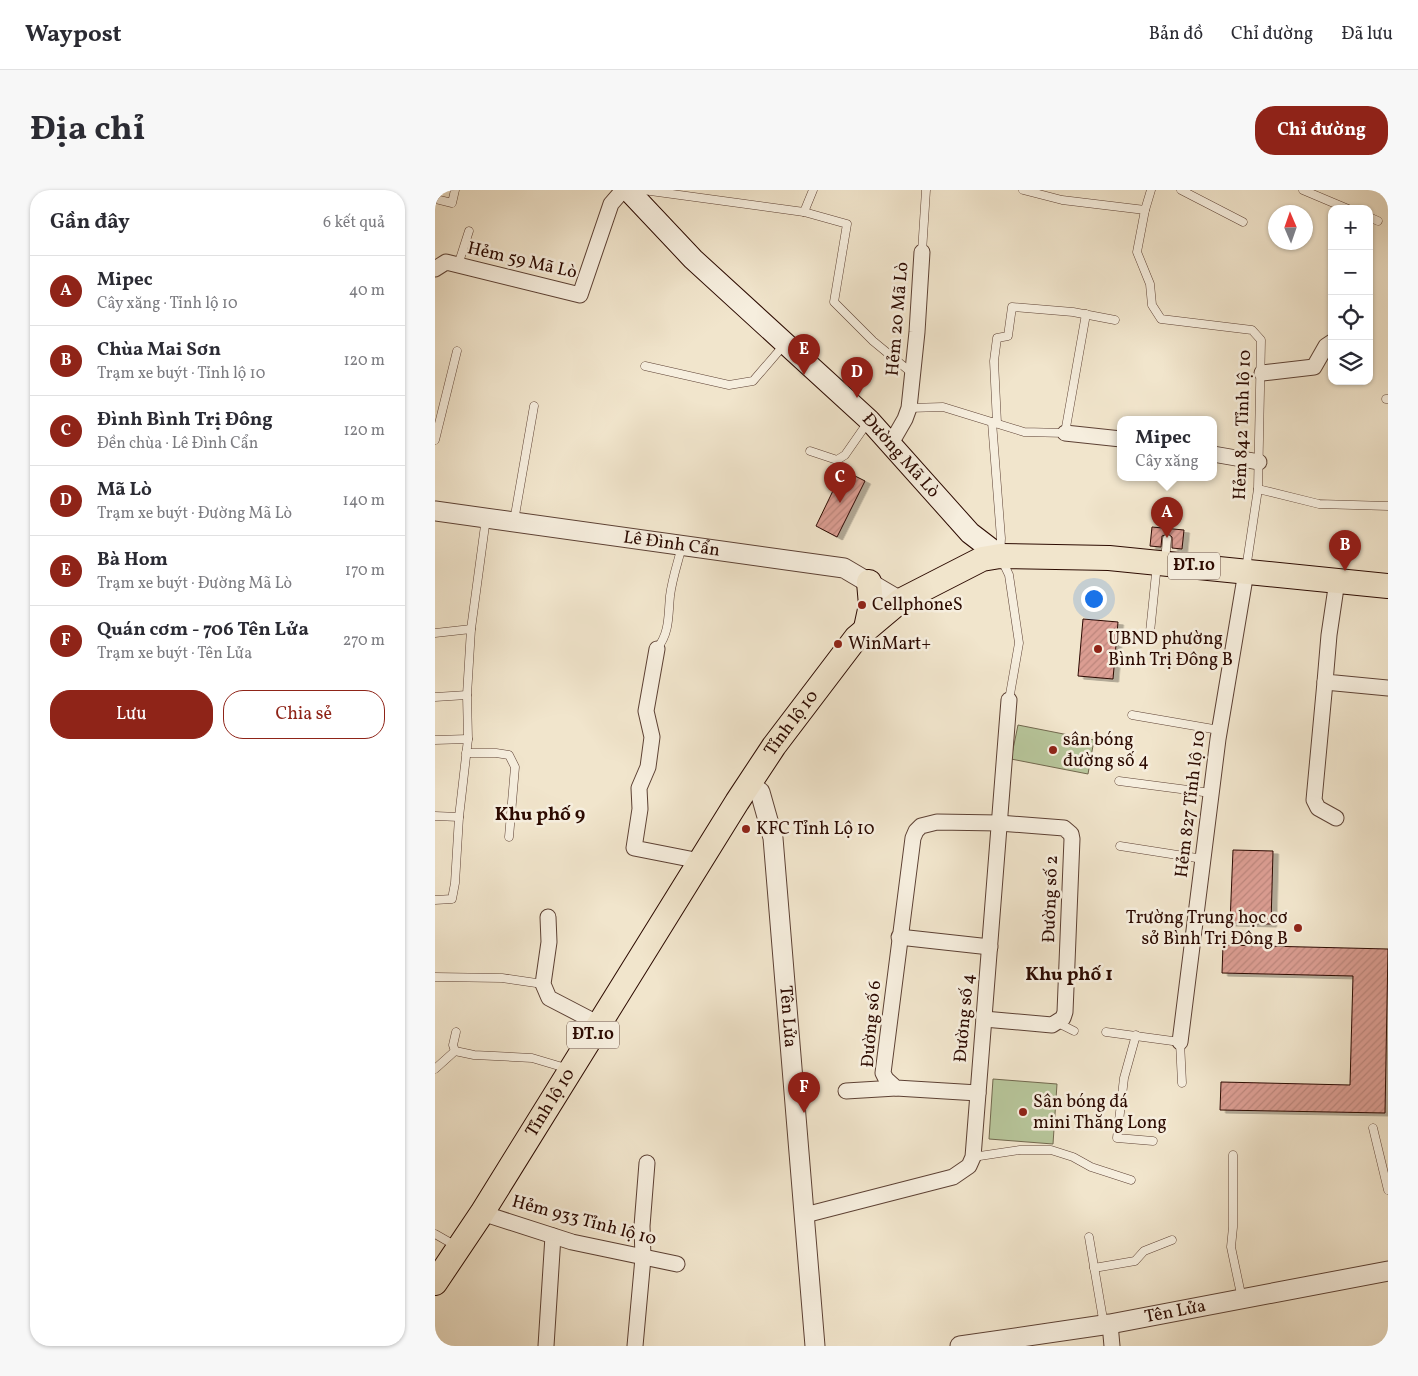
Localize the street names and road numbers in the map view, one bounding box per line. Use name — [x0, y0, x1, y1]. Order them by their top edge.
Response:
street label: Hẻm 59 Mã Lò — [465, 236, 579, 286]
street label: Hẻm 20 Mã Lò — [881, 261, 915, 377]
street label: Hẻm 842 Tỉnh lộ 10 — [1228, 349, 1258, 501]
street label: Đường Mã Lò — [856, 408, 946, 504]
street label: Lê Đình Cẩn — [622, 525, 722, 563]
road number: ĐT.10 — [1168, 552, 1220, 580]
street label: Tỉnh lộ 10 — [758, 685, 825, 761]
street label: Hẻm 827 Tỉnh lộ 10 — [1170, 729, 1212, 879]
street label: Đường số 2 — [1037, 855, 1065, 943]
street label: Đường số 4 — [949, 973, 981, 1063]
street label: Đường số 6 — [856, 979, 888, 1069]
street label: Tên Lửa — [773, 985, 803, 1048]
road number: ĐT.10 — [567, 1022, 619, 1048]
street label: Tỉnh lộ 10 — [520, 1063, 581, 1142]
street label: Hẻm 933 Tỉnh lộ 10 — [509, 1190, 659, 1252]
street label: Tên Lửa — [1142, 1293, 1208, 1330]

